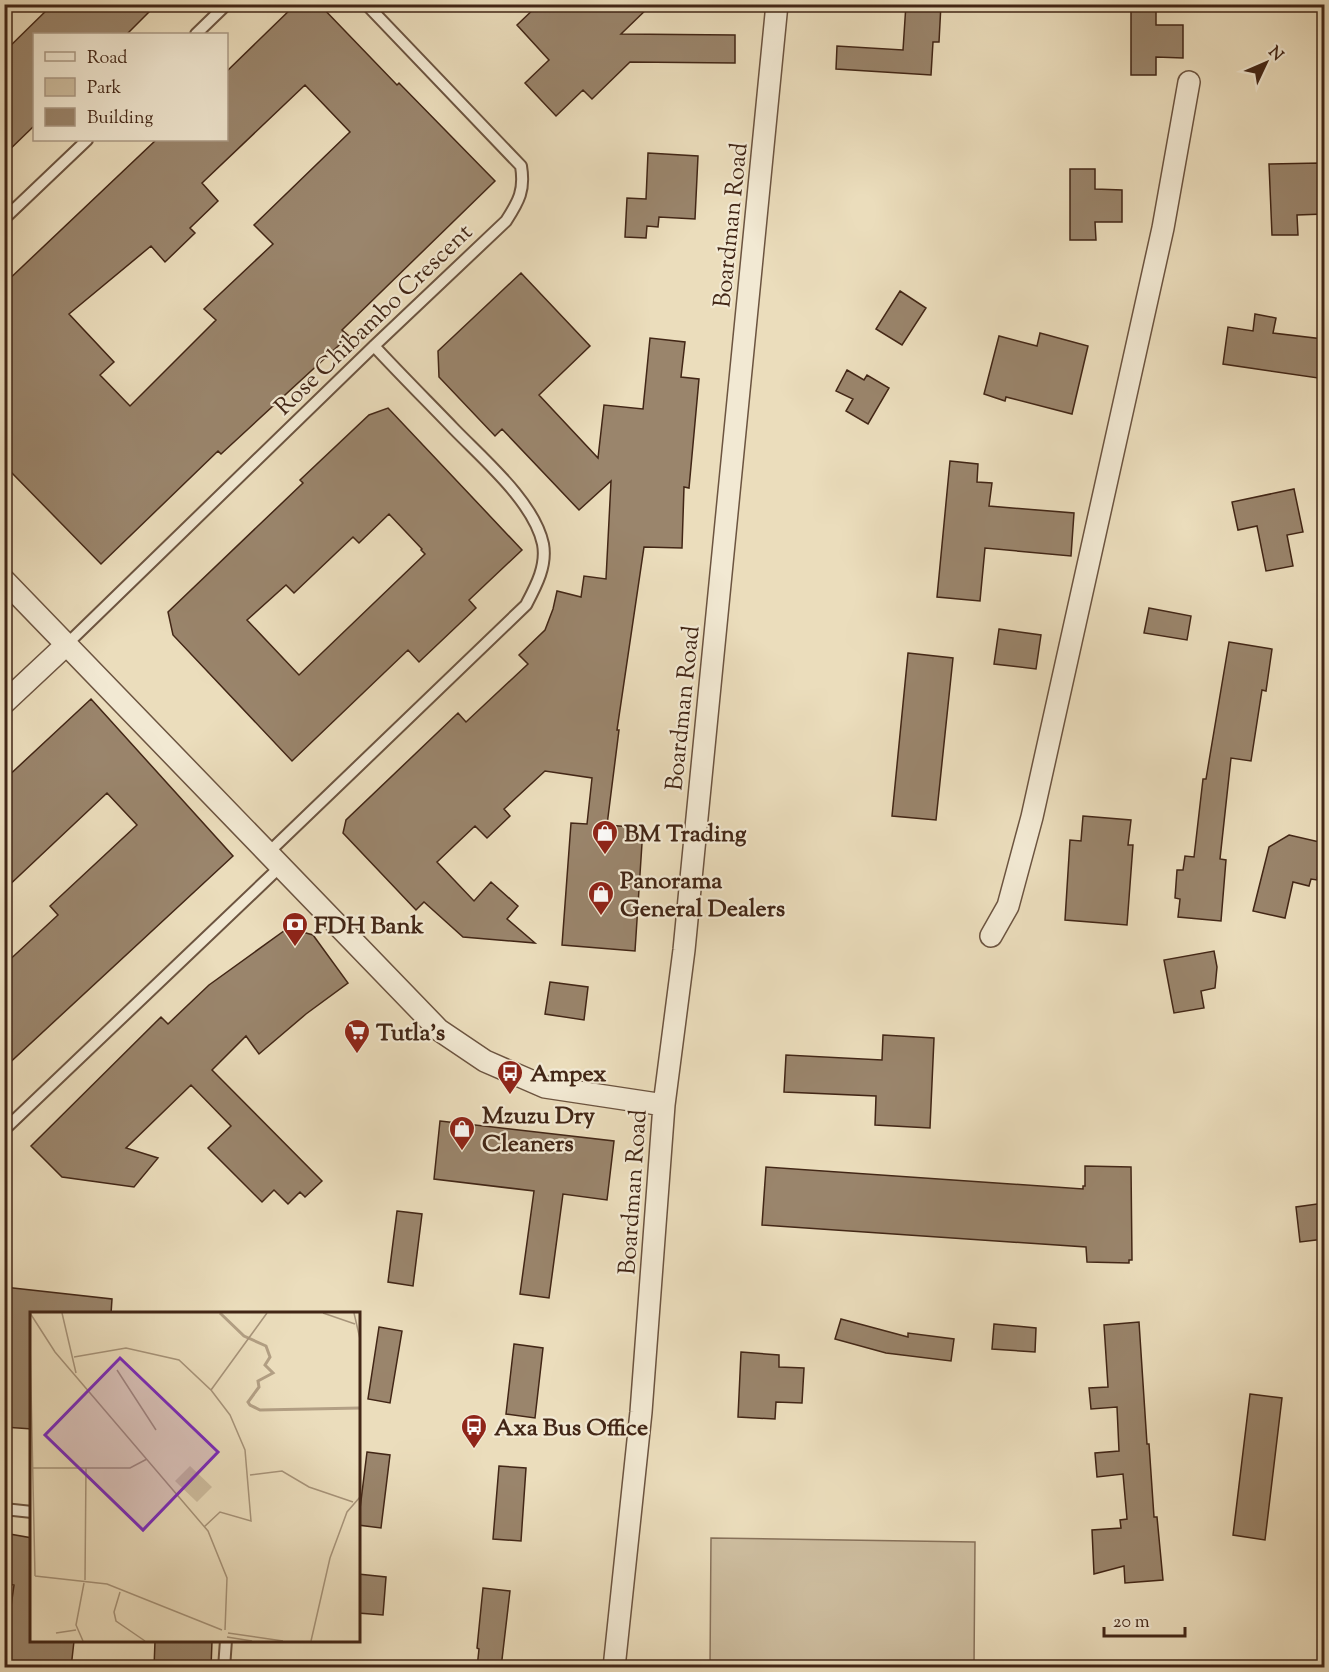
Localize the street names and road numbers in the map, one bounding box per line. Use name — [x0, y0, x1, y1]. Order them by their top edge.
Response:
street label: Boardman Road — [706, 141, 758, 309]
street label: Rose Chibambo Crescent — [268, 217, 481, 424]
street label: Boardman Road — [658, 624, 710, 792]
street label: Boardman Road — [611, 1108, 657, 1276]

